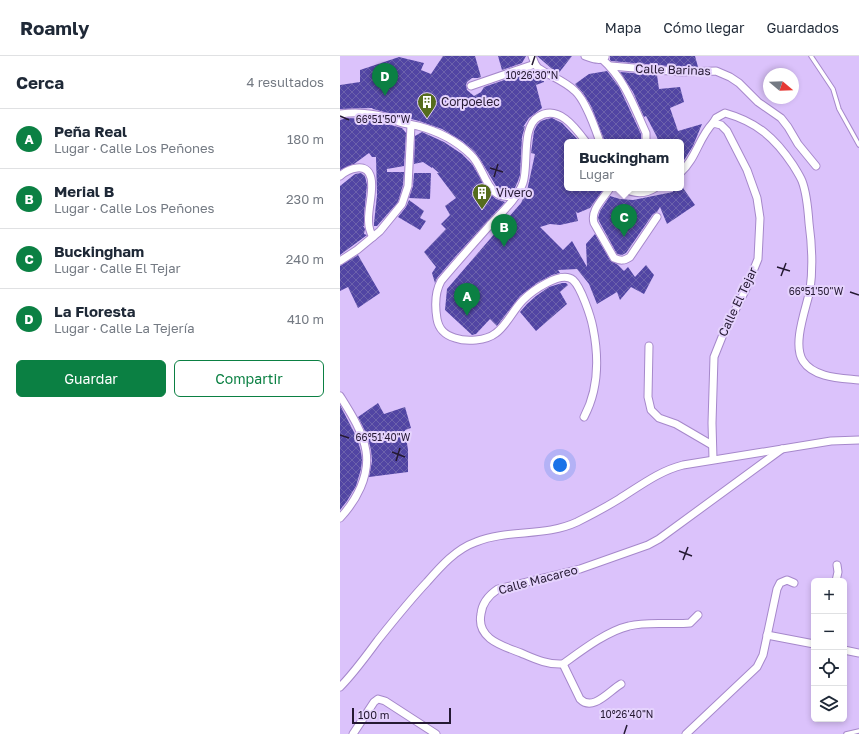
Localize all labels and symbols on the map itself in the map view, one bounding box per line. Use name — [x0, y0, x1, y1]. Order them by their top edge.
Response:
street label: Calle Barinas — [635, 61, 711, 78]
pin: D — [372, 63, 398, 96]
north arrow — [763, 68, 799, 104]
text: 10°26'30"N — [506, 69, 558, 81]
building icon: Corpoelec — [416, 91, 438, 119]
place label: Corpoelec — [441, 94, 500, 109]
text: 66°51'50"W — [356, 113, 411, 125]
building icon: Vivero — [471, 182, 493, 210]
place label: Vivero — [496, 185, 532, 200]
pin: C — [611, 204, 637, 237]
pin: B — [491, 214, 517, 247]
street label: Calle El Tejar — [715, 265, 760, 339]
pin: A — [454, 283, 480, 316]
text: 66°51'50"W — [789, 285, 844, 297]
text: 66°51'40"W — [356, 431, 411, 443]
your location — [550, 455, 570, 475]
street label: Calle Macareo — [497, 562, 579, 597]
scale bar — [352, 706, 451, 725]
text: 10°26'40"N — [601, 708, 653, 720]

